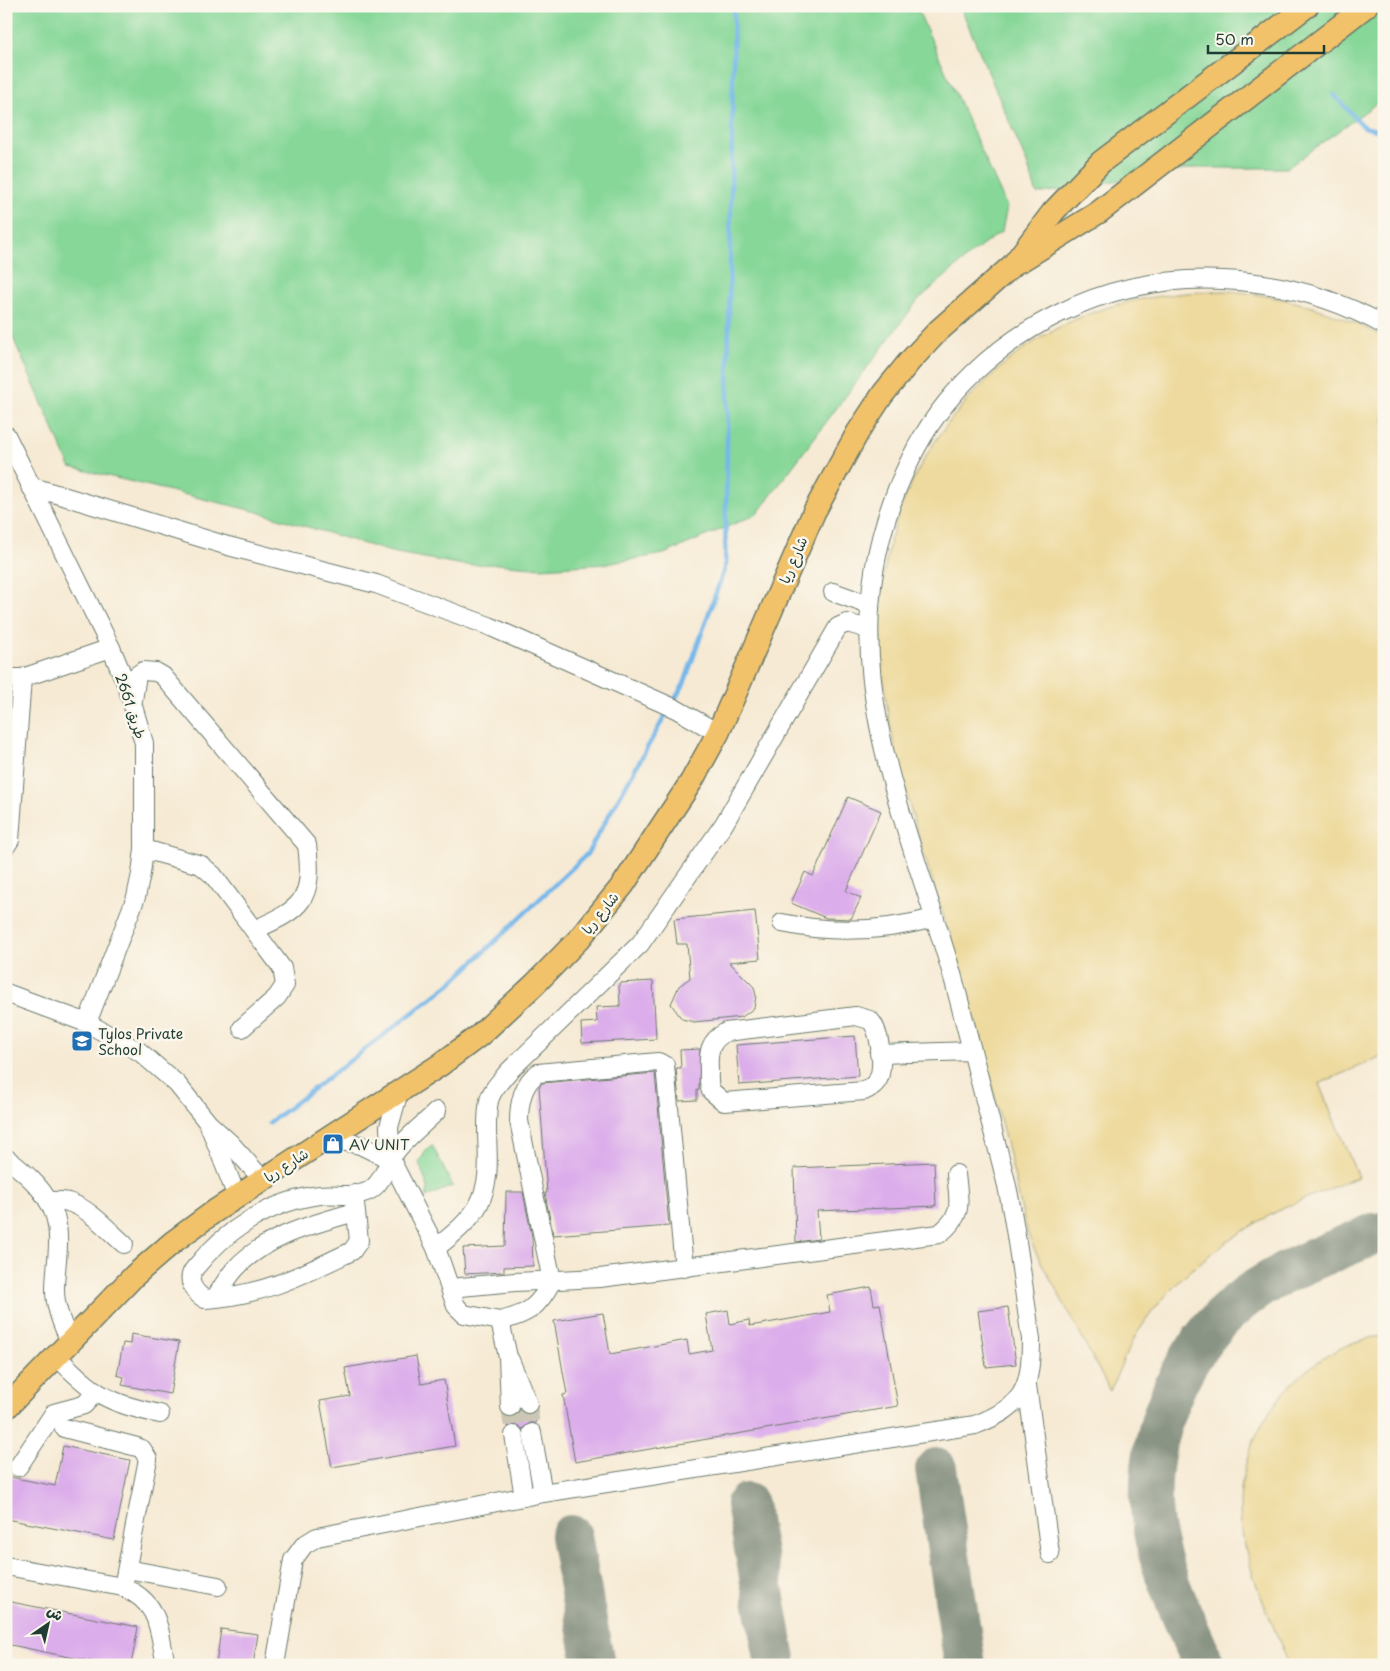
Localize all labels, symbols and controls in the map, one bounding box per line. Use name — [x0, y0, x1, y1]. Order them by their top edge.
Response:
scale bar — [1208, 22, 1324, 54]
text: 50 m — [1215, 27, 1254, 50]
street label: شارع ريا — [774, 533, 812, 587]
street label: طريق 2661 — [111, 670, 151, 742]
street label: شارع ريا — [576, 887, 624, 939]
place label: Tylos Private School — [98, 1023, 183, 1060]
school or university icon: Tylos Private School — [70, 1029, 94, 1053]
shop icon: AV UNIT — [321, 1132, 345, 1156]
place label: AV UNIT — [349, 1134, 410, 1155]
street label: شارع ريا — [260, 1143, 312, 1187]
north arrow — [22, 1598, 72, 1648]
text: ش — [43, 1600, 68, 1626]

